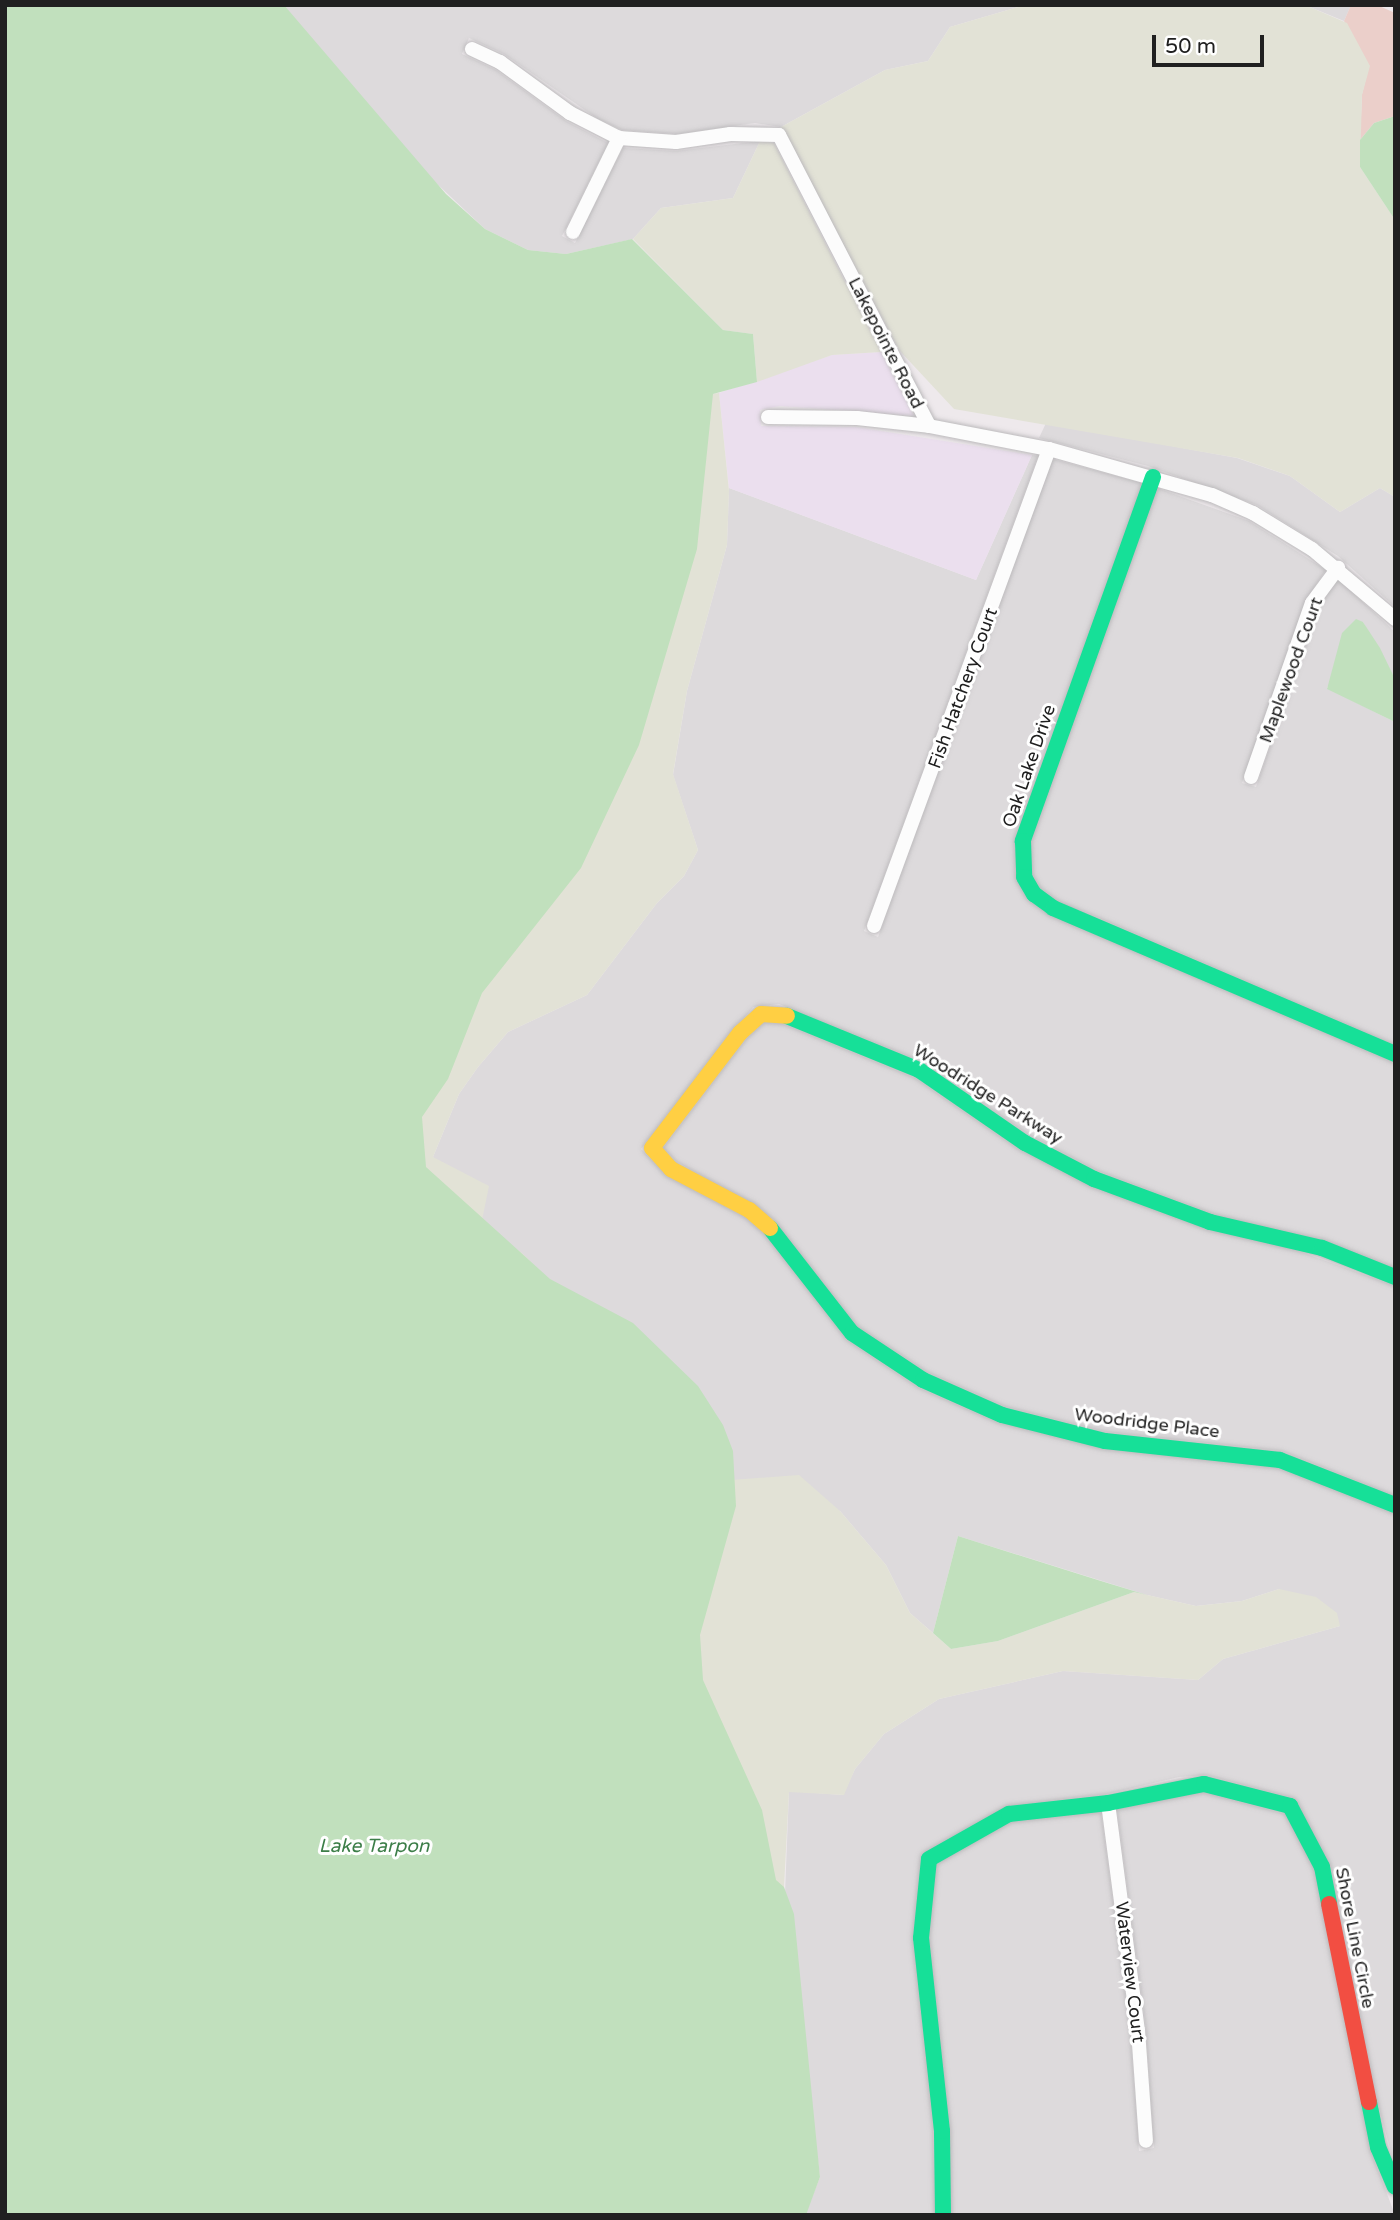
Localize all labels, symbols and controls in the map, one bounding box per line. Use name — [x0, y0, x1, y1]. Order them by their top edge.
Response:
scale bar — [1155, 21, 1267, 65]
text: 50 m — [1165, 34, 1216, 59]
street label: Lakepointe Road — [844, 274, 928, 412]
street label: Maplewood Court — [1255, 594, 1327, 746]
street label: Fish Hatchery Court — [924, 605, 1002, 771]
street label: Oak Lake Drive — [998, 702, 1060, 830]
street label: Woodridge Parkway — [909, 1039, 1067, 1149]
street label: Woodridge Place — [1073, 1403, 1221, 1443]
water label: Lake Tarpon — [319, 1836, 429, 1858]
street label: Shore Line Circle — [1331, 1866, 1379, 2010]
street label: Waterview Court — [1111, 1900, 1149, 2044]

